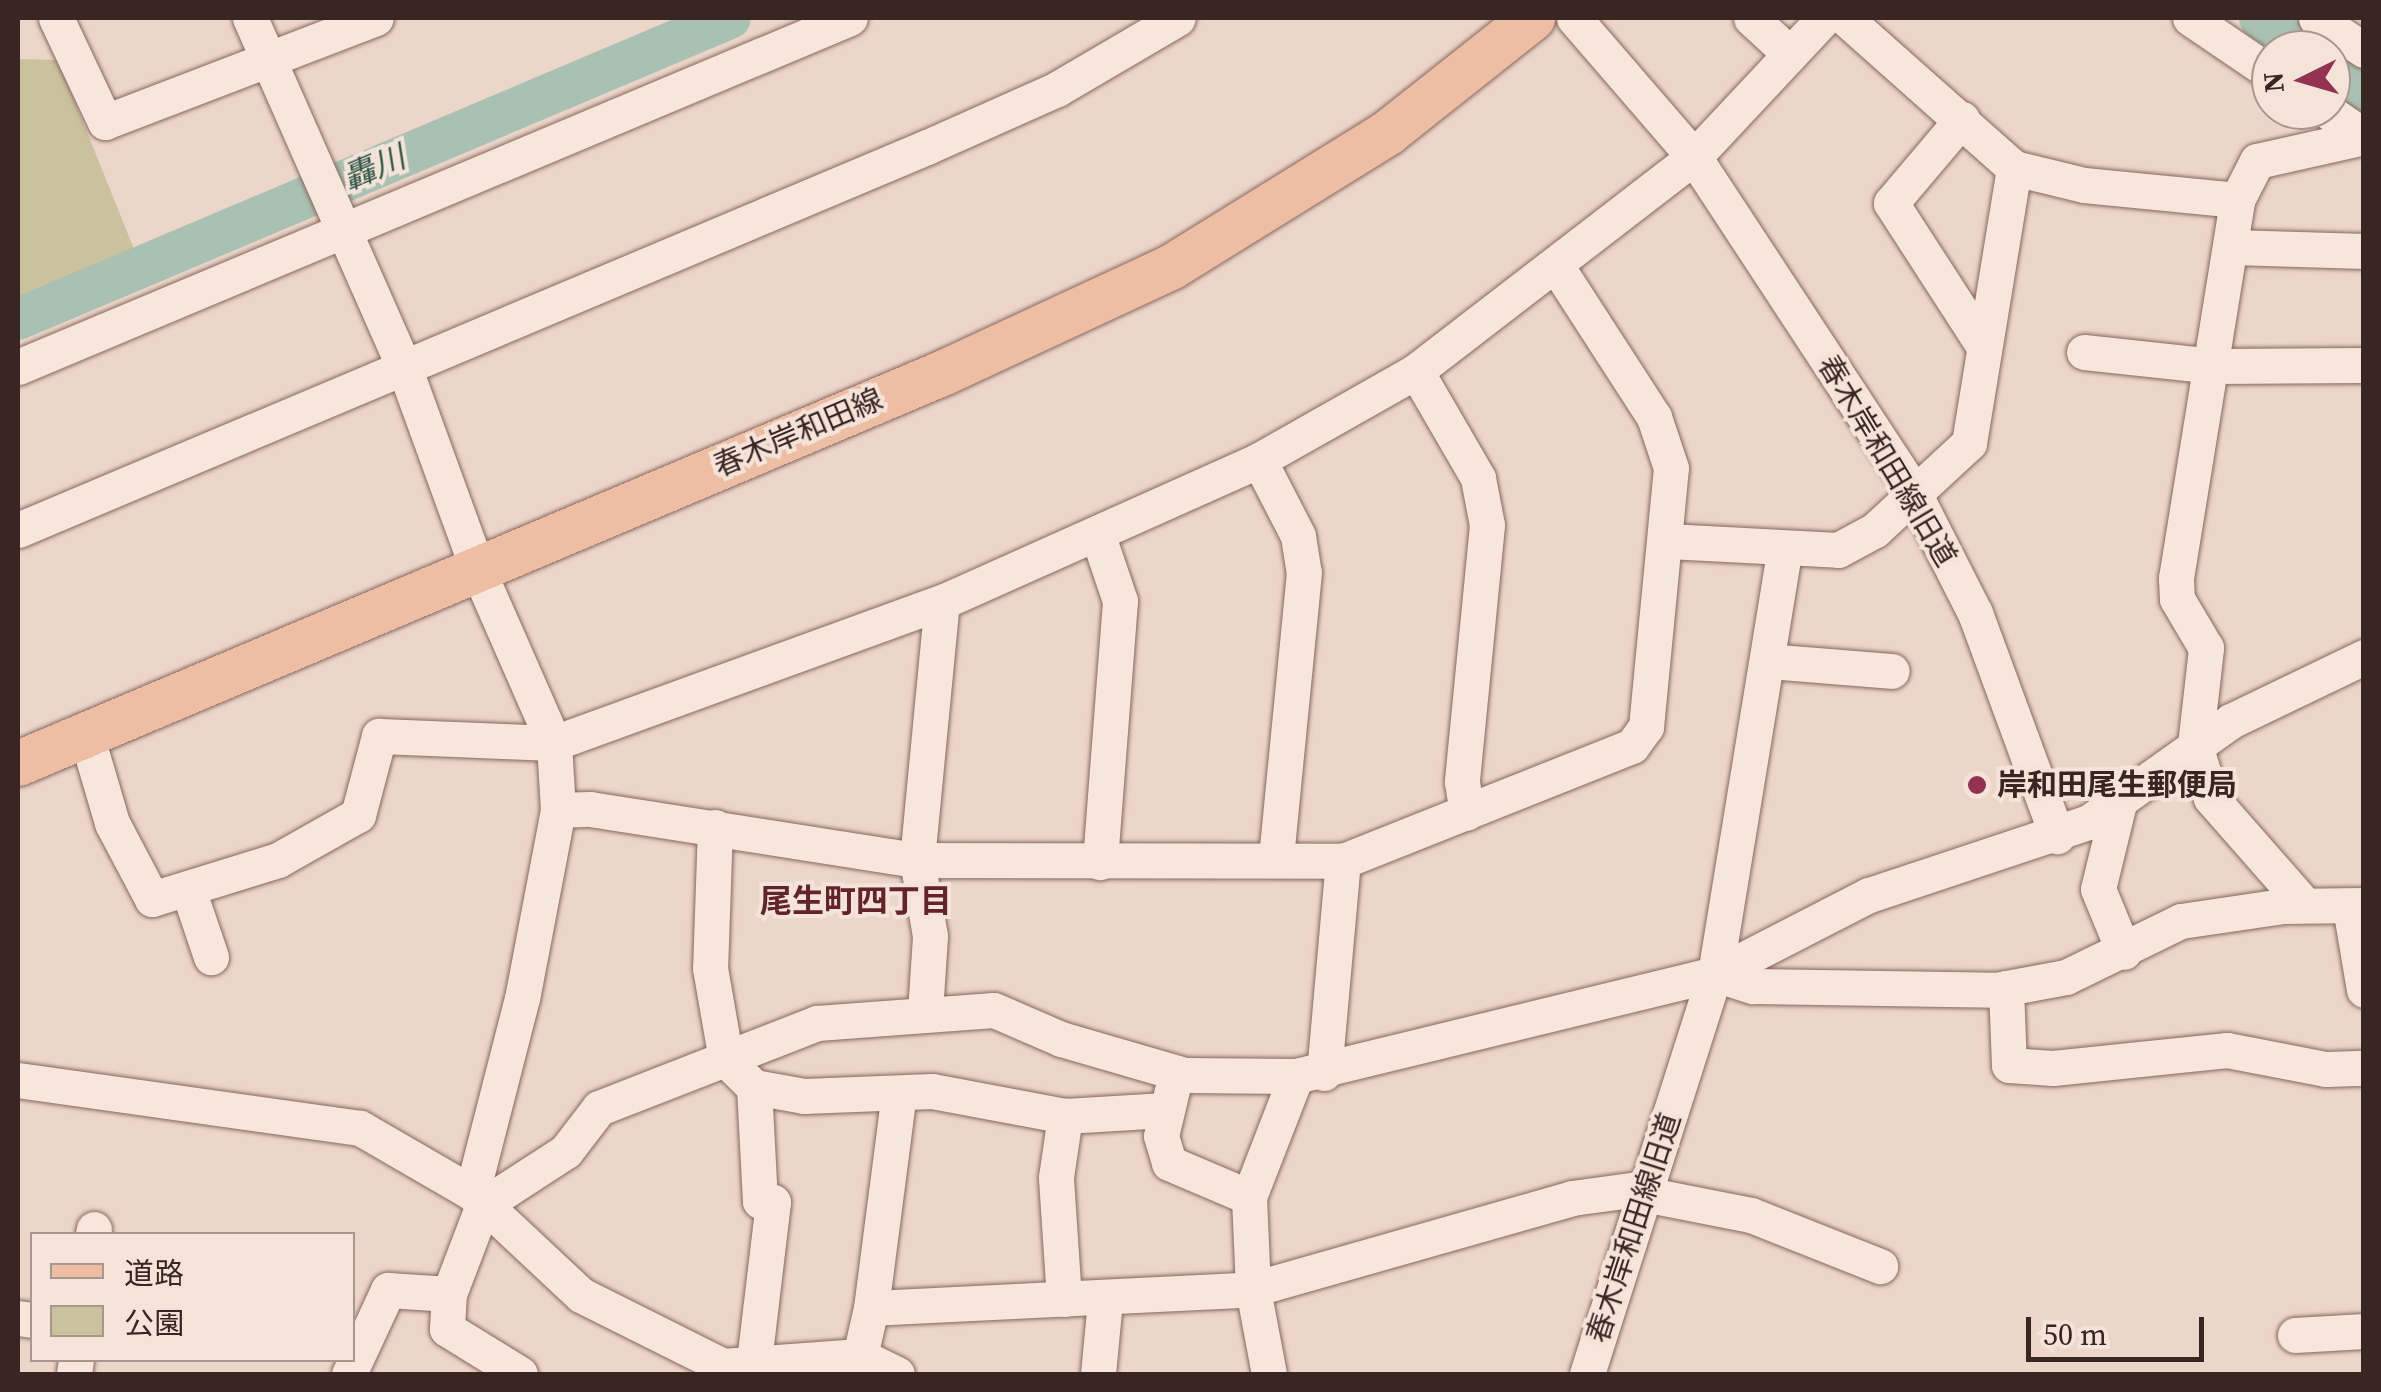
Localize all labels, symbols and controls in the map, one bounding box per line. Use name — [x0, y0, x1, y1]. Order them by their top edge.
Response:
north arrow — [2251, 30, 2351, 130]
text: N — [2253, 71, 2293, 94]
water label: 轟川 — [337, 138, 411, 198]
street label: 春木岸和田線旧道 — [1810, 349, 1964, 573]
street label: 春木岸和田線 — [708, 381, 888, 485]
place label: 岸和田尾生郵便局 — [1997, 767, 2237, 803]
marker: 岸和田尾生郵便局 — [1966, 774, 1988, 796]
district label: 尾生町四丁目 — [760, 882, 952, 920]
street label: 春木岸和田線旧道 — [1580, 1108, 1688, 1348]
legend — [30, 1232, 355, 1362]
text: 道路 — [124, 1253, 184, 1294]
scale bar — [2031, 1297, 2208, 1359]
text: 公園 — [124, 1303, 184, 1344]
text: 50 m — [2043, 1314, 2107, 1355]

